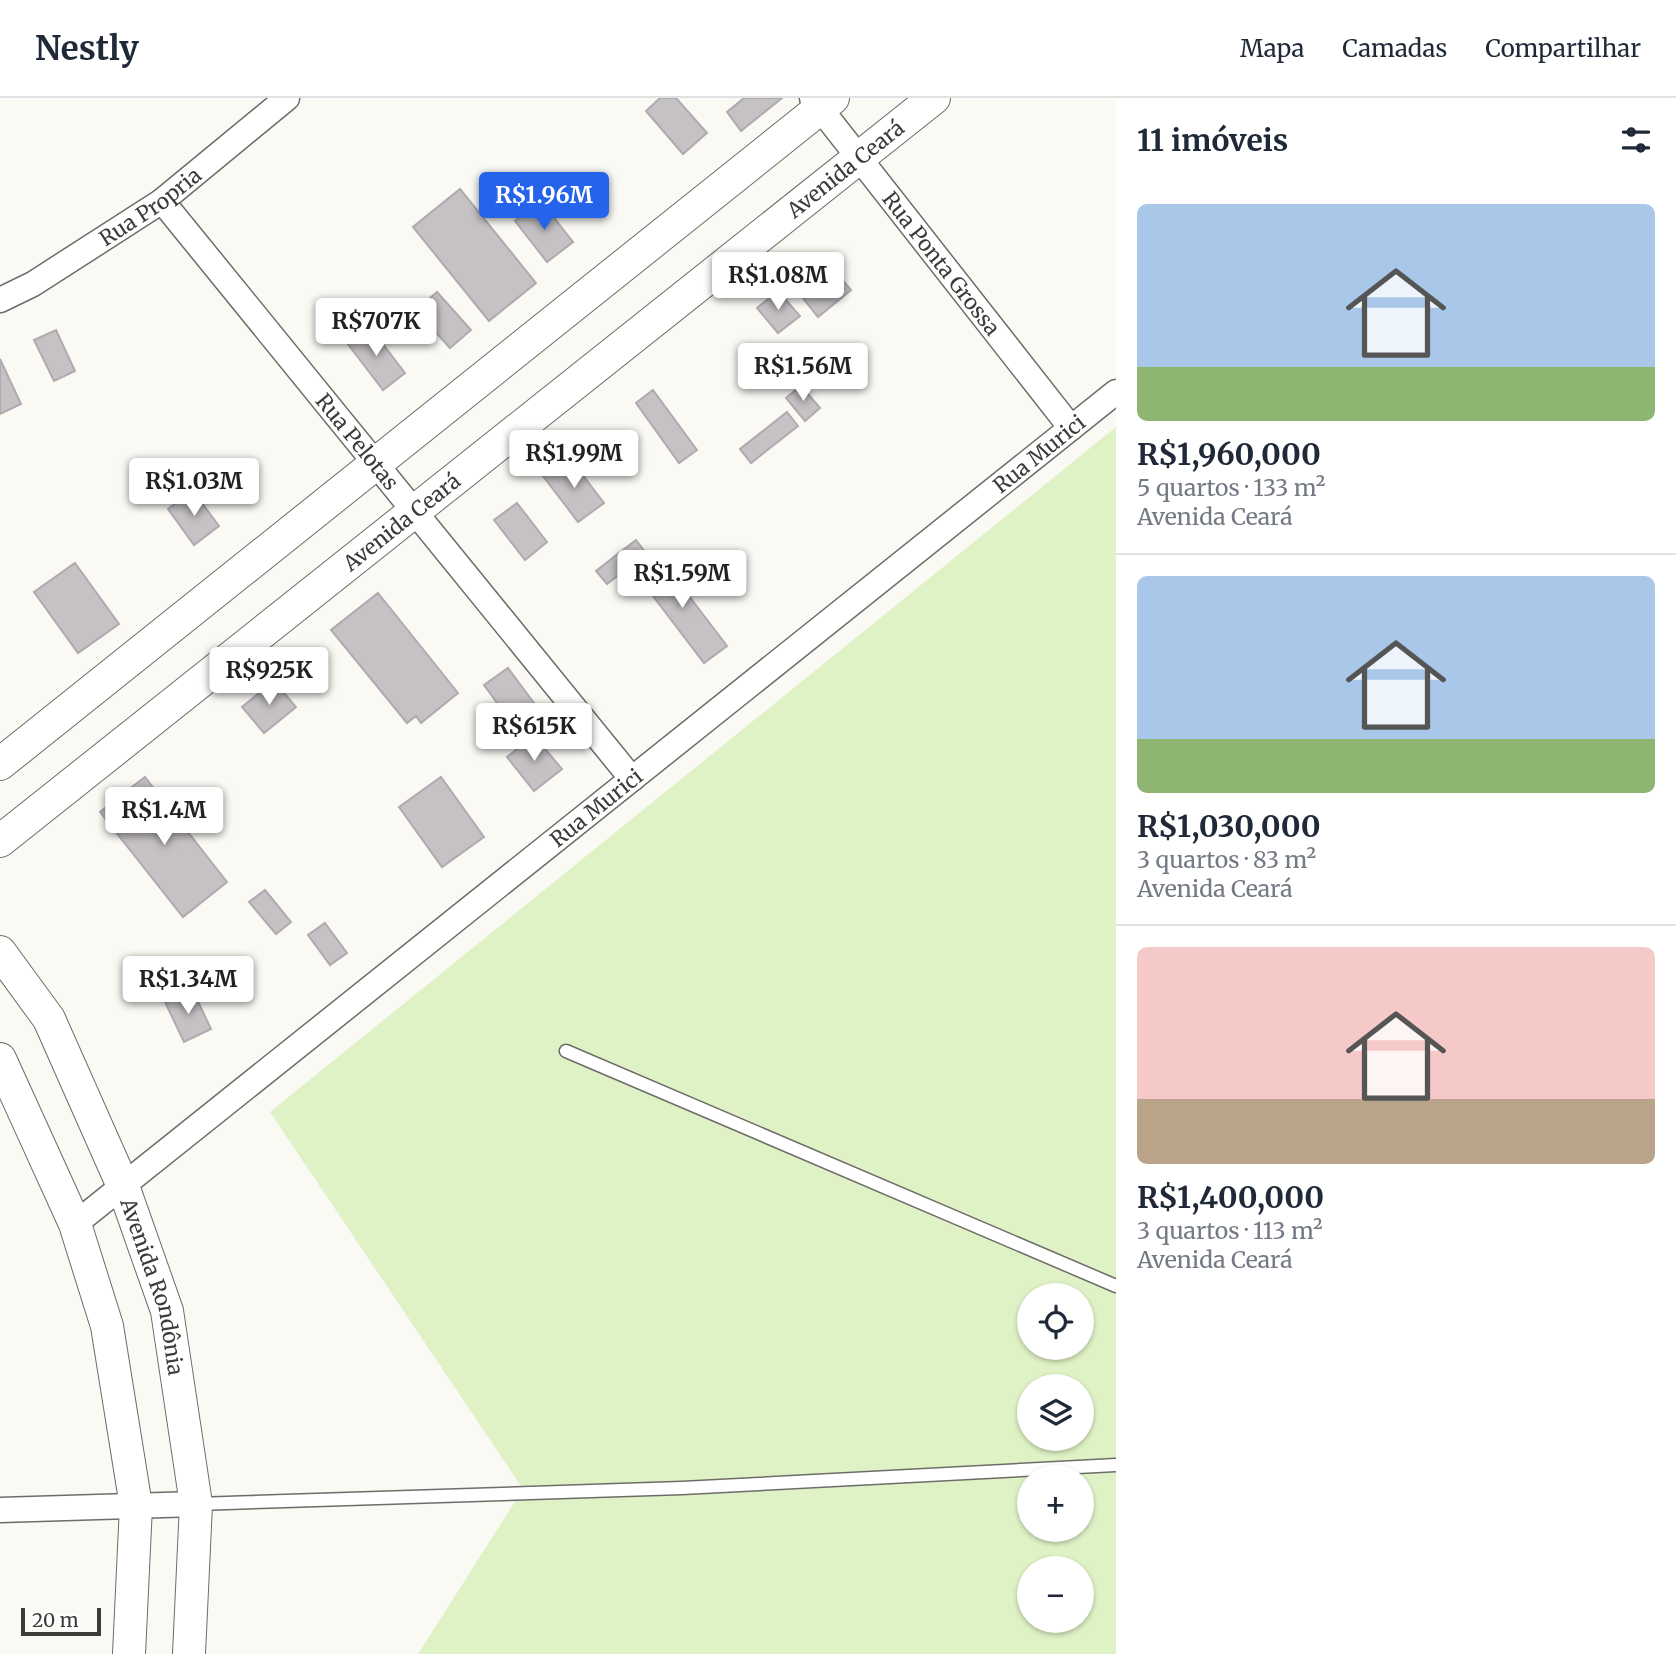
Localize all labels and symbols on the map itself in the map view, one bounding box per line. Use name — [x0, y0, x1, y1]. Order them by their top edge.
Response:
street label: Avenida Ceará — [780, 114, 909, 224]
street label: Rua Propria — [94, 161, 206, 252]
pin: R$1.96M — [479, 172, 609, 232]
street label: Rua Ponta Grossa — [877, 186, 1006, 341]
pin: R$1.08M — [713, 252, 843, 312]
pin: R$707K — [319, 299, 433, 358]
pin: R$1.56M — [738, 344, 868, 403]
street label: Rua Pelotas — [310, 388, 405, 495]
street label: Rua Murici — [987, 408, 1091, 499]
pin: R$1.99M — [509, 430, 639, 490]
pin: R$1.03M — [129, 458, 259, 518]
street label: Avenida Ceará — [337, 467, 465, 577]
pin: R$1.59M — [617, 550, 747, 610]
pin: R$925K — [212, 648, 326, 707]
pin: R$615K — [477, 704, 591, 763]
street label: Rua Murici — [544, 762, 648, 853]
pin: R$1.4M — [107, 788, 221, 847]
pin: R$1.34M — [123, 956, 253, 1016]
street label: Avenida Rondônia — [114, 1193, 190, 1377]
scale bar — [21, 1605, 102, 1637]

